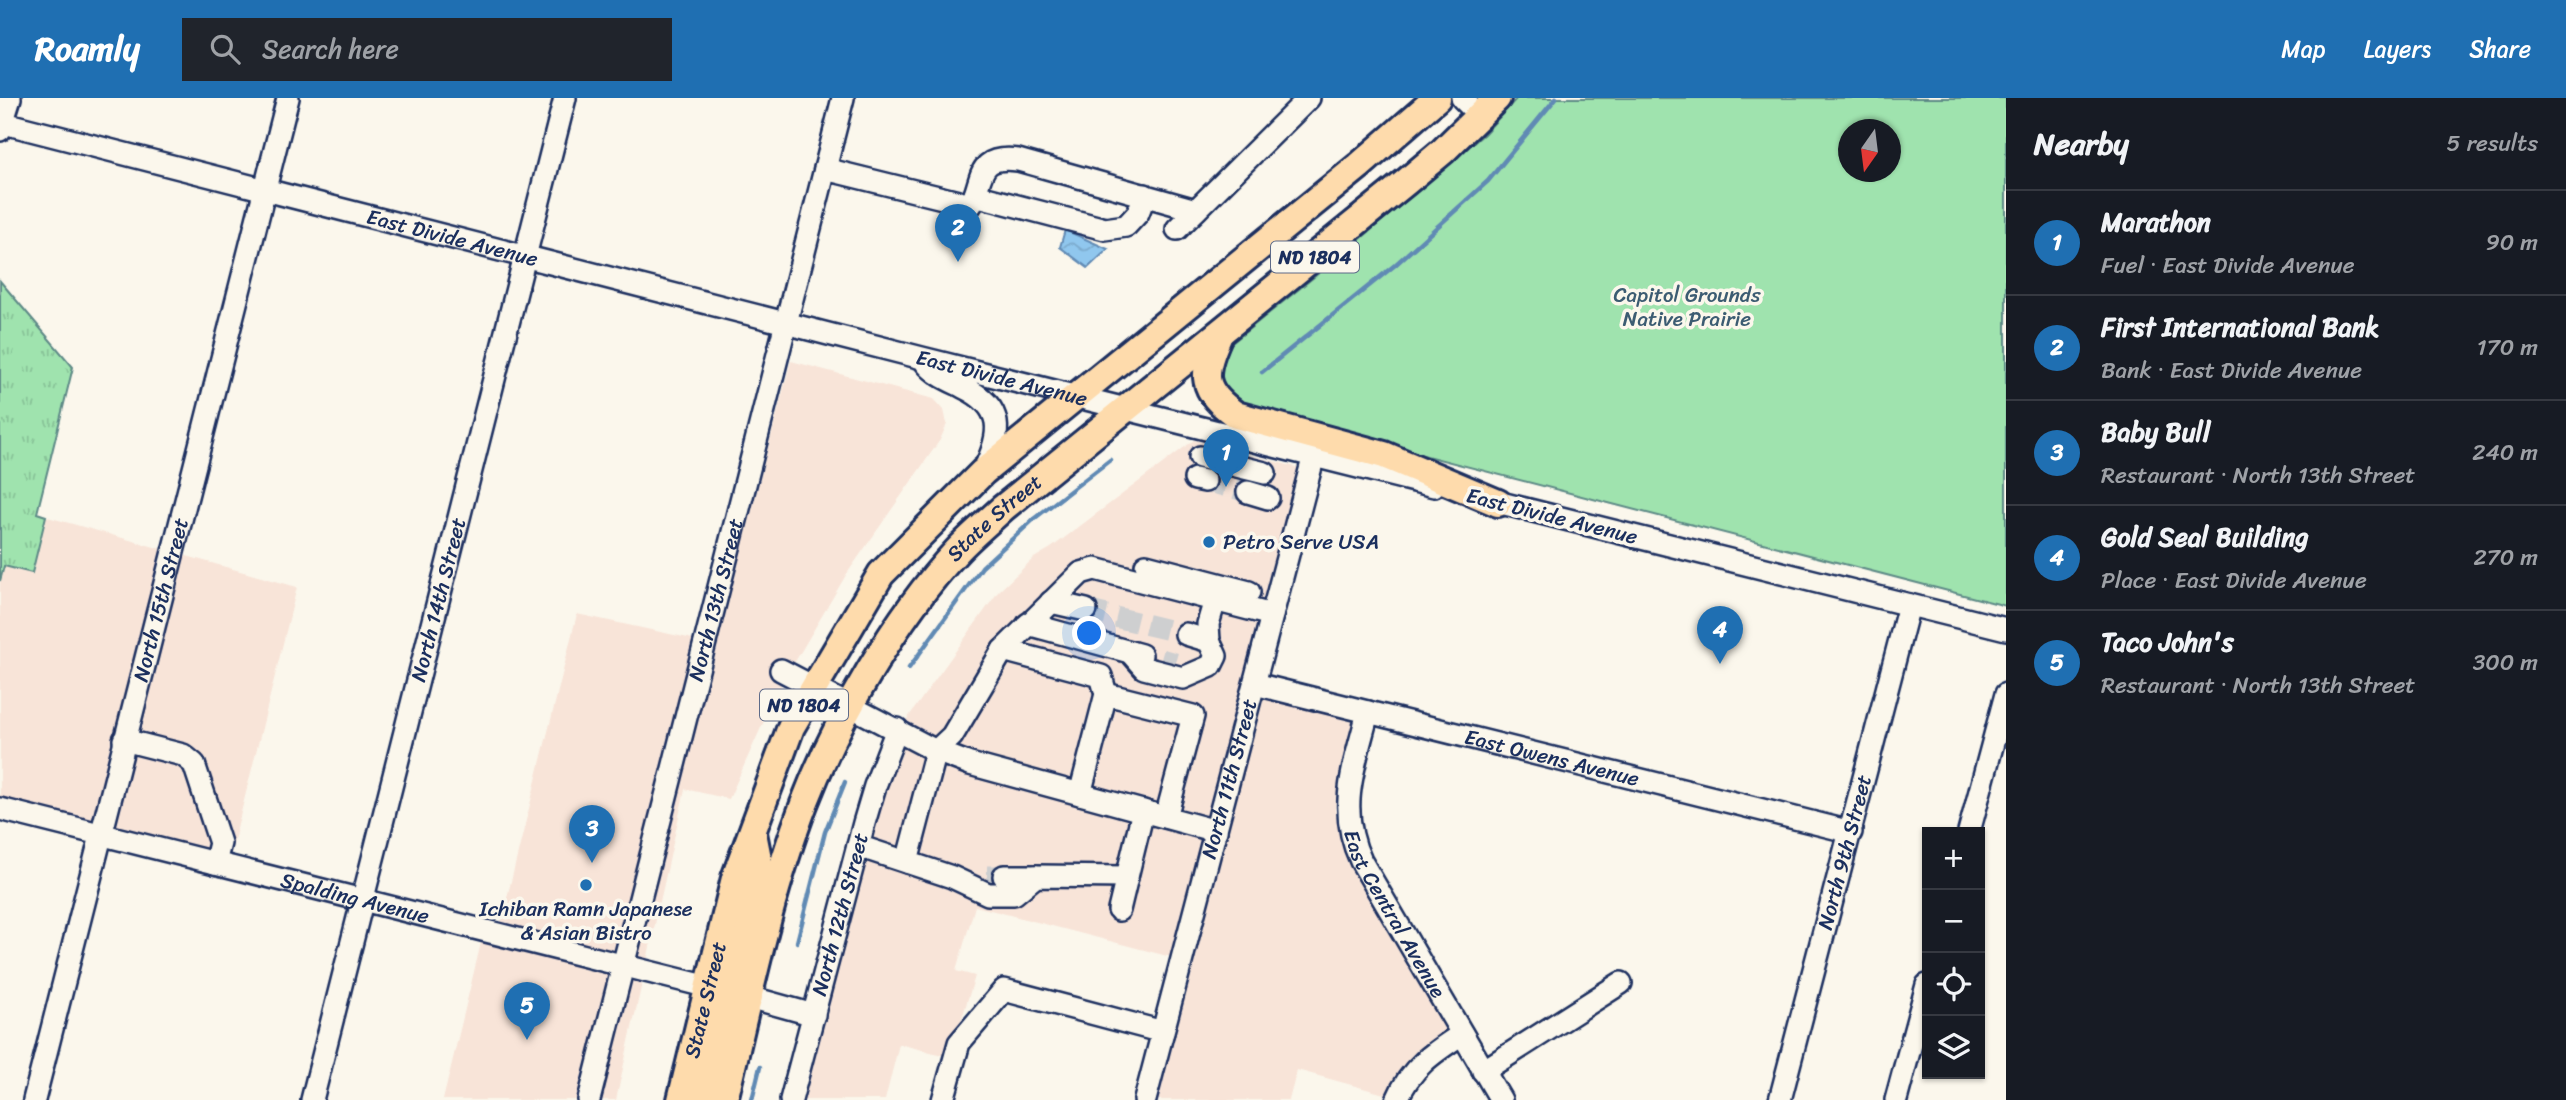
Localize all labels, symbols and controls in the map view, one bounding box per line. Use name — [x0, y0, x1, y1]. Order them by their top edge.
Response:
search box — [182, 18, 672, 81]
text: Roamly — [35, 20, 140, 78]
text: Search here — [262, 26, 399, 72]
text: Map — [2281, 28, 2326, 70]
text: Layers — [2364, 28, 2431, 70]
text: Share — [2469, 28, 2531, 70]
icon: search — [206, 30, 244, 68]
text: Nearby — [2034, 117, 2129, 171]
north arrow — [1838, 119, 1901, 182]
text: 5 results — [2447, 123, 2538, 164]
street label: East Divide Avenue — [363, 198, 542, 278]
text: Marathon — [2101, 199, 2211, 245]
pin: 2 — [935, 204, 981, 262]
text: 1 — [2052, 222, 2062, 263]
text: 90 m — [2486, 222, 2538, 263]
road number: ND 1804 — [1271, 242, 1359, 272]
text: Fuel · East Divide Avenue — [2101, 245, 2355, 286]
park label: Capitol Grounds Native Prairie — [1613, 276, 1761, 338]
text: First International Bank — [2101, 304, 2379, 350]
text: 2 — [2050, 327, 2064, 368]
text: 170 m — [2477, 327, 2538, 368]
street label: East Divide Avenue — [912, 338, 1092, 418]
text: Bank · East Divide Avenue — [2101, 350, 2362, 391]
text: Baby Bull — [2101, 409, 2210, 455]
pin: 1 — [1203, 429, 1249, 487]
text: 3 — [2051, 432, 2063, 473]
text: 240 m — [2472, 432, 2538, 473]
text: Restaurant · North 13th Street — [2101, 455, 2415, 496]
street label: State Street — [937, 464, 1051, 571]
street label: East Divide Avenue — [1462, 476, 1642, 556]
street label: North 14th Street — [399, 513, 477, 686]
street label: North 15th Street — [122, 514, 200, 686]
street label: North 13th Street — [677, 514, 755, 685]
text: Gold Seal Building — [2101, 514, 2309, 560]
place label: Petro Serve USA — [1223, 523, 1379, 561]
marker: Petro Serve USA — [1201, 534, 1217, 550]
text: 4 — [2050, 537, 2064, 578]
text: 270 m — [2473, 537, 2538, 578]
text: Place · East Divide Avenue — [2101, 560, 2367, 601]
pin: 4 — [1697, 606, 1743, 664]
your location — [1072, 616, 1106, 650]
text: Taco John's — [2101, 619, 2234, 665]
text: 5 — [2050, 642, 2064, 683]
text: 300 m — [2473, 642, 2538, 683]
text: Restaurant · North 13th Street — [2101, 665, 2415, 706]
road number: ND 1804 — [760, 690, 848, 720]
street label: North 11th Street — [1190, 695, 1268, 863]
street label: East Owens Avenue — [1461, 718, 1644, 798]
street label: North 9th Street — [1806, 770, 1883, 934]
pin: 3 — [569, 805, 615, 863]
street label: East Central Avenue — [1332, 826, 1456, 1006]
map controls — [1922, 827, 1985, 1079]
button: + — [1922, 827, 1985, 890]
street label: North 12th Street — [800, 829, 880, 1000]
street label: Spalding Avenue — [277, 861, 434, 935]
marker: Ichiban Ramn Japanese & Asian Bistro — [578, 877, 594, 893]
place label: Ichiban Ramn Japanese & Asian Bistro — [478, 890, 693, 952]
button: − — [1922, 890, 1985, 953]
street label: State Street — [673, 938, 738, 1062]
button: locate — [1922, 953, 1985, 1016]
pin: 5 — [504, 982, 550, 1040]
button: layers — [1922, 1016, 1985, 1079]

